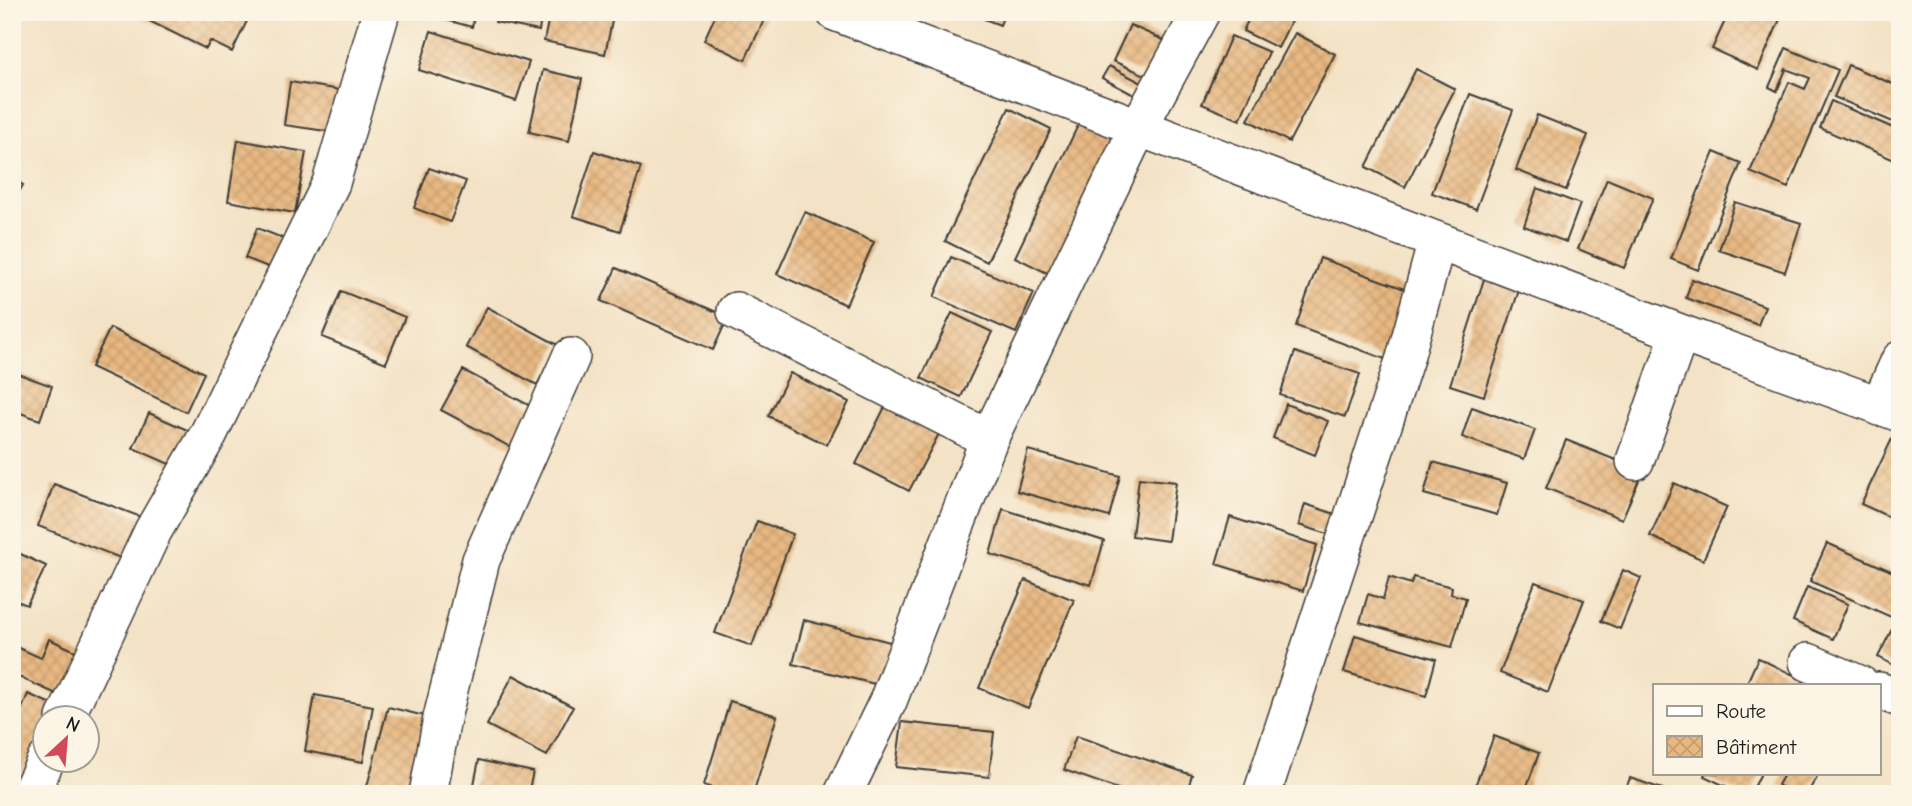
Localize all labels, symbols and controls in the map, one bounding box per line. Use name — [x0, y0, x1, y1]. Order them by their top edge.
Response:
legend — [1653, 684, 1881, 774]
text: Route — [1716, 699, 1766, 723]
north arrow — [32, 704, 102, 774]
text: N — [63, 712, 83, 737]
text: Bâtiment — [1716, 735, 1797, 759]

